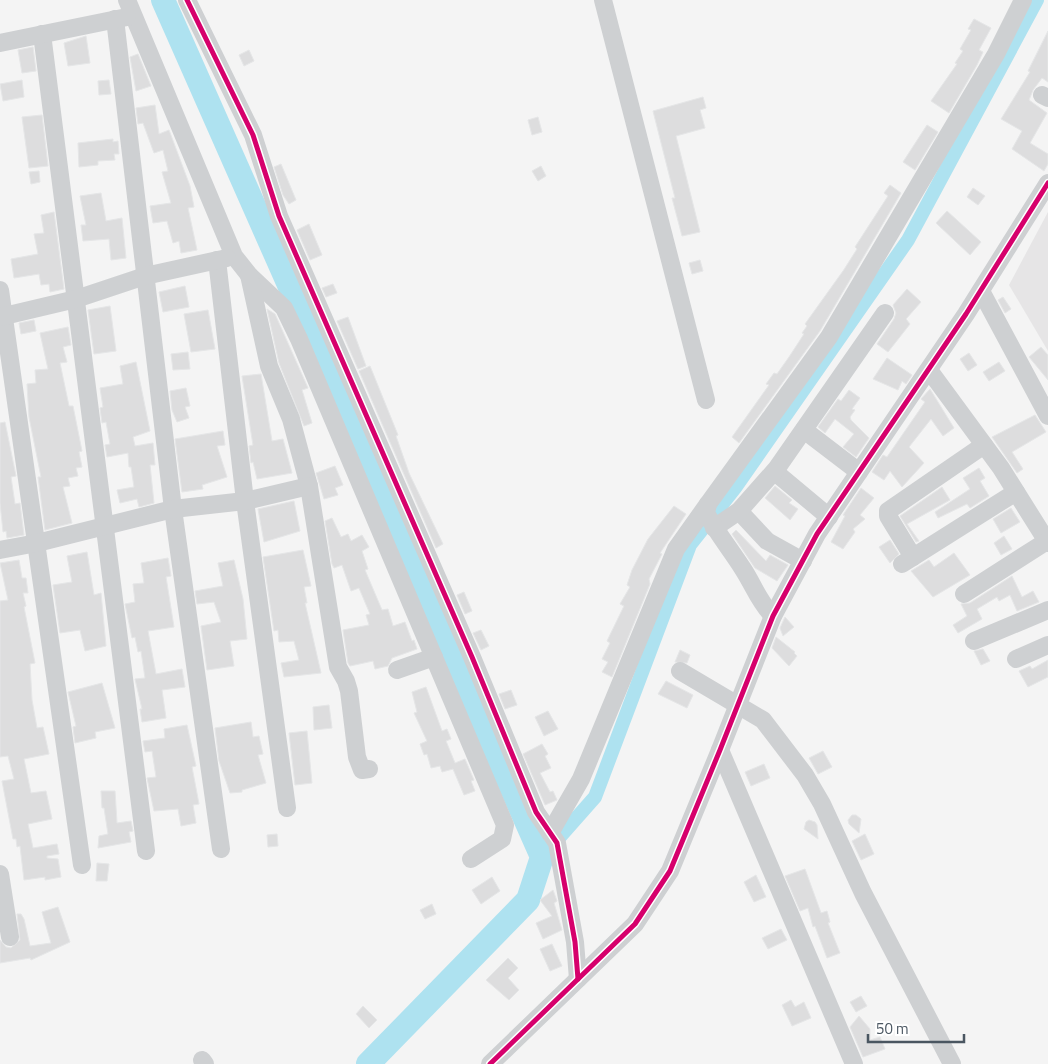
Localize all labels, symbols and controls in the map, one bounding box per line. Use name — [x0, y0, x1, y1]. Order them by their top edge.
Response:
scale bar — [868, 1012, 964, 1044]
text: 50 m — [876, 1017, 909, 1040]

